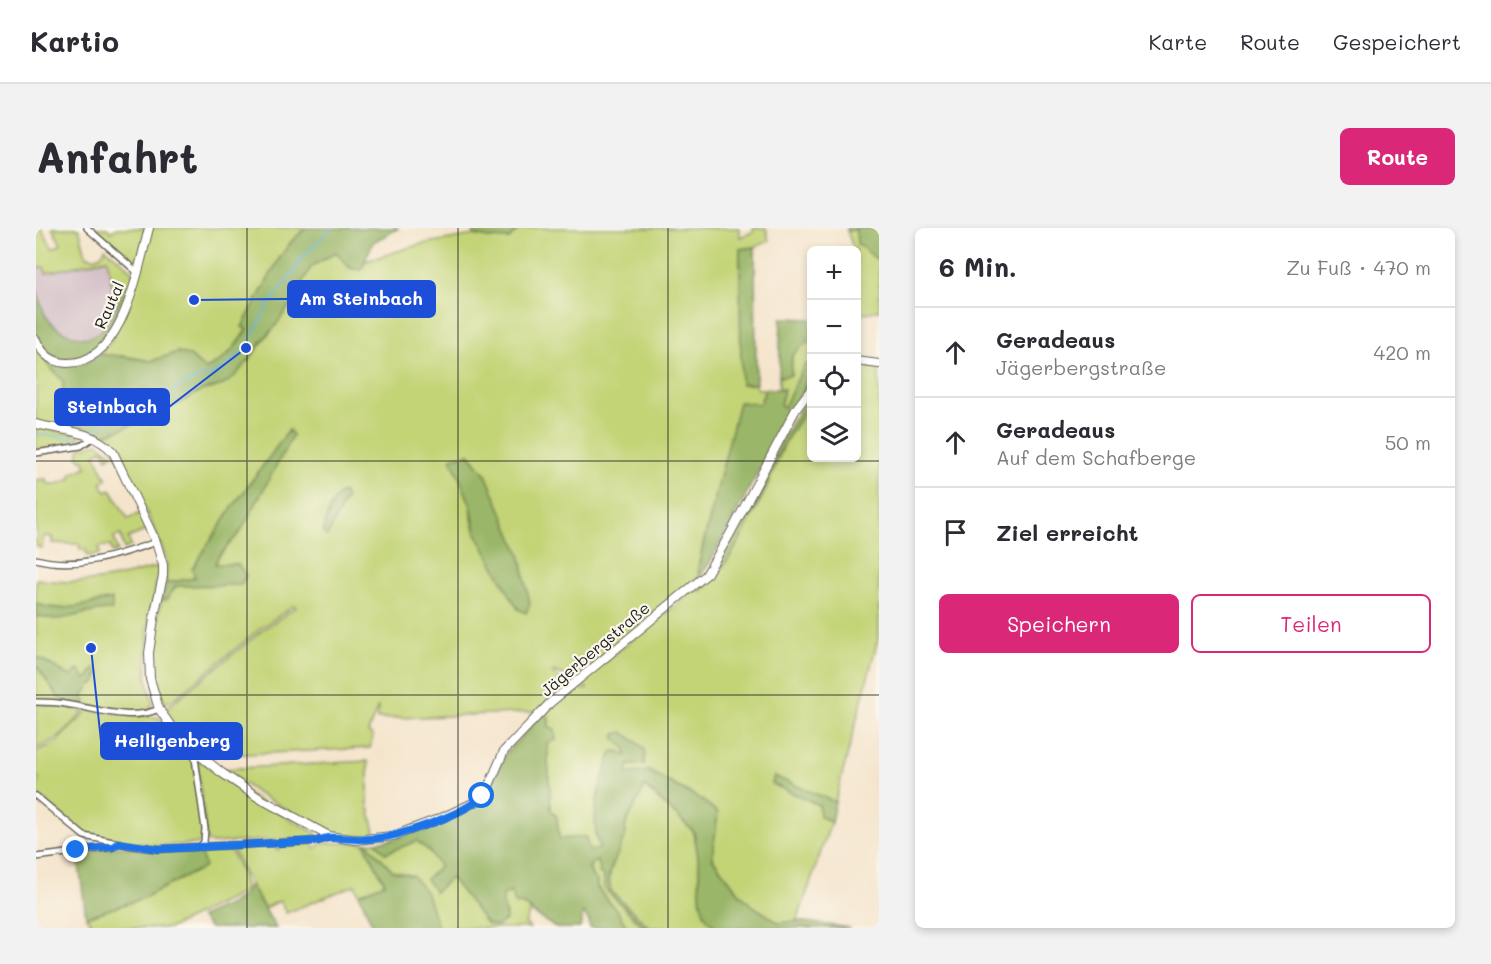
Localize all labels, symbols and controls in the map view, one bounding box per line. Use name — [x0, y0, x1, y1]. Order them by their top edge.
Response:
text: Kartio — [30, 23, 119, 59]
text: Karte — [1149, 28, 1207, 55]
text: Route — [1240, 28, 1300, 55]
text: Gespeichert — [1333, 28, 1461, 55]
button: Route — [1340, 128, 1455, 185]
text: Anfahrt — [36, 129, 198, 184]
map controls — [807, 246, 861, 462]
button: + — [807, 246, 861, 300]
text: 6 Min. — [939, 250, 1017, 284]
text: Zu Fuß · 470 m — [1286, 254, 1431, 280]
street label: Rautal — [89, 278, 128, 332]
callout: Am Steinbach — [288, 281, 435, 317]
text: Am Steinbach — [299, 286, 423, 310]
button: − — [807, 300, 861, 354]
text: Geradeaus — [996, 325, 1115, 354]
icon: ahead — [939, 336, 972, 369]
text: 420 m — [1373, 339, 1431, 365]
button: locate — [807, 354, 861, 408]
text: Jägerbergstraße — [996, 354, 1166, 380]
callout: Steinbach — [55, 389, 169, 425]
text: Steinbach — [67, 394, 157, 418]
button: layers — [807, 408, 861, 462]
text: Geradeaus — [996, 415, 1115, 444]
icon: ahead — [939, 426, 972, 459]
text: 50 m — [1385, 429, 1431, 455]
text: Auf dem Schafberge — [996, 444, 1196, 470]
icon: arrive — [939, 516, 972, 549]
text: Ziel erreicht — [996, 518, 1138, 547]
button: Speichern — [939, 594, 1179, 653]
button: Teilen — [1191, 594, 1431, 653]
street label: Jägerbergstraße — [536, 597, 654, 700]
callout: Heiligenberg — [101, 723, 242, 759]
text: Heiligenberg — [114, 728, 230, 752]
route start — [468, 782, 494, 808]
route end — [62, 836, 88, 862]

